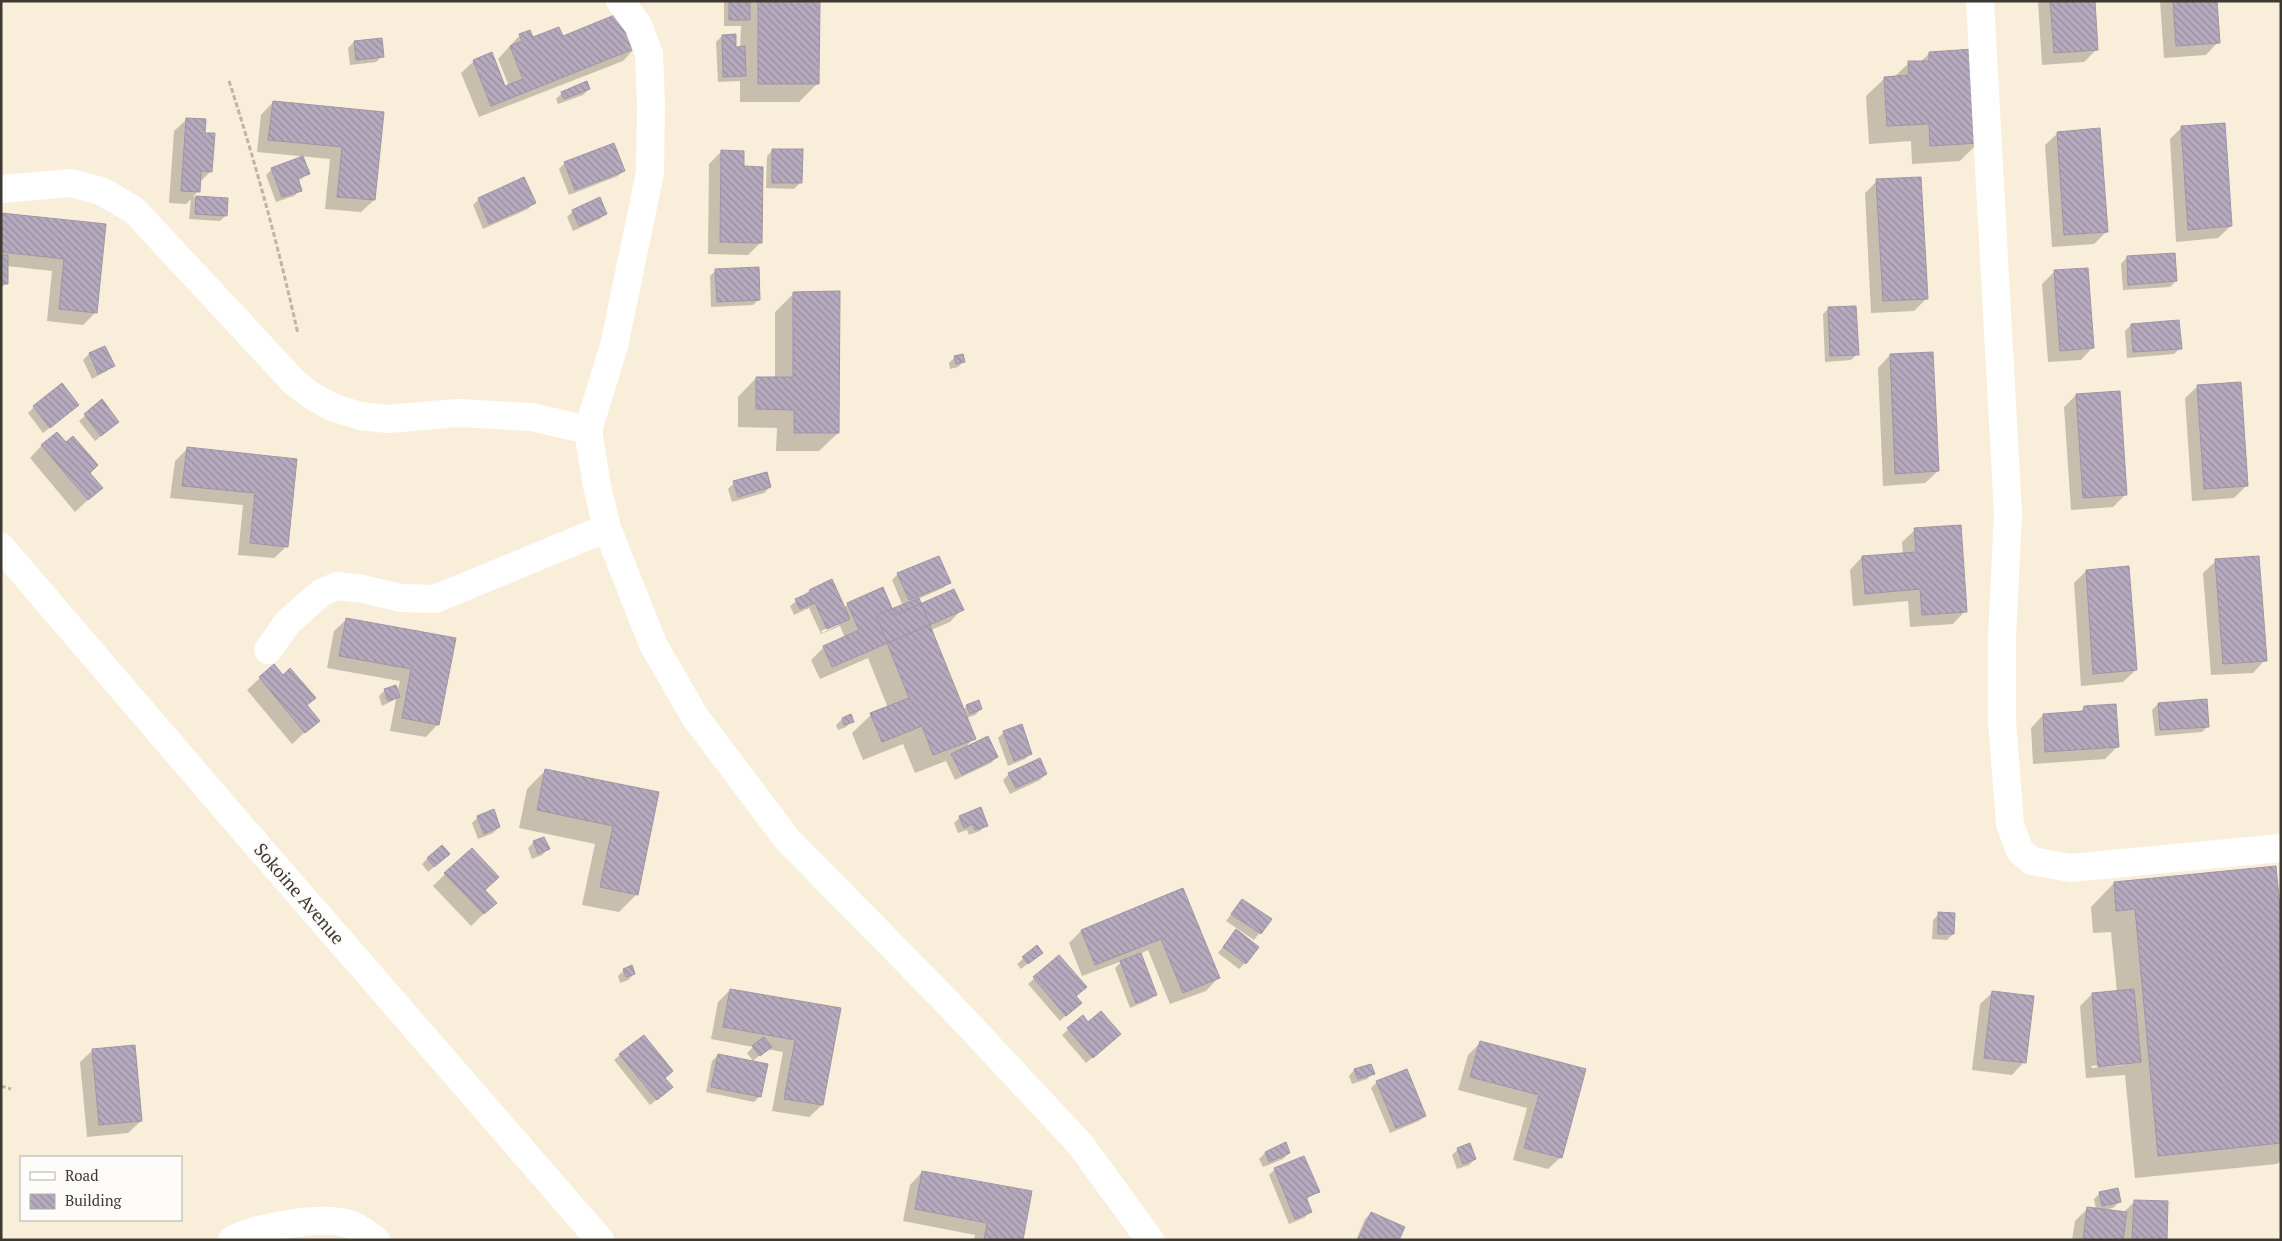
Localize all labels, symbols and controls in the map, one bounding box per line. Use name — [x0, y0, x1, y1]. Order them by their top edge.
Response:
street label: Sokoine Avenue — [249, 838, 350, 949]
legend — [20, 1156, 182, 1221]
text: Road — [65, 1165, 98, 1185]
text: Building — [65, 1190, 123, 1210]

